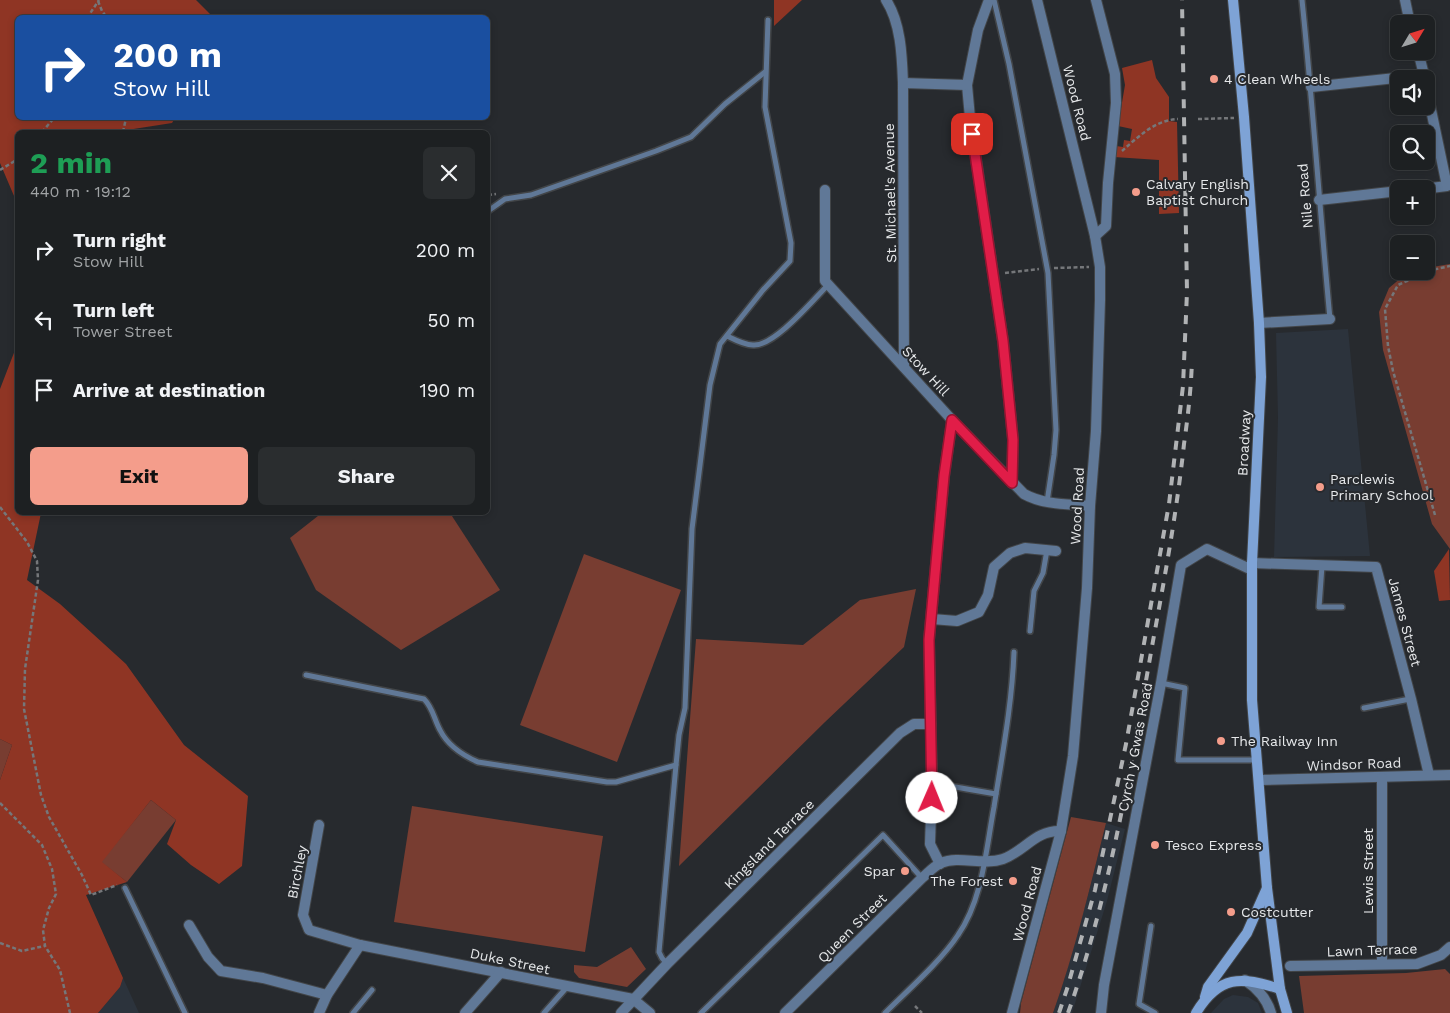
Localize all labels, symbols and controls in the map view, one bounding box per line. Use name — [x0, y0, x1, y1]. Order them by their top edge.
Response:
north arrow — [1390, 15, 1435, 60]
map controls — [1390, 15, 1435, 280]
text: 200 m — [113, 34, 222, 76]
icon: right — [30, 35, 95, 100]
street label: Wood Road — [1060, 63, 1094, 143]
button: sound — [1390, 70, 1435, 115]
place label: 4 Clean Wheels — [1224, 71, 1330, 87]
marker: 4 Clean Wheels — [1208, 73, 1220, 85]
text: Stow Hill — [113, 76, 210, 101]
pin — [951, 113, 993, 155]
icon: arrive — [958, 120, 986, 148]
street label: St. Michael's Avenue — [881, 123, 899, 263]
button: search — [1390, 125, 1435, 170]
text: 2 min — [30, 145, 112, 180]
button: close — [423, 147, 475, 199]
street label: Nile Road — [1294, 163, 1316, 229]
place label: Calvary English Baptist Church — [1146, 176, 1249, 208]
button: + — [1390, 180, 1435, 225]
text: 440 m · 19:12 — [30, 182, 131, 201]
marker: Calvary English Baptist Church — [1130, 186, 1142, 198]
text: Turn right — [73, 229, 166, 252]
button: − — [1390, 235, 1435, 280]
icon: right — [30, 236, 58, 264]
text: 200 m — [416, 239, 475, 262]
text: Stow Hill — [73, 252, 144, 271]
text: Turn left — [73, 299, 154, 322]
icon: left — [30, 306, 58, 334]
text: 50 m — [428, 309, 475, 332]
text: Tower Street — [73, 322, 172, 341]
street label: Stow Hill — [899, 343, 953, 400]
icon: arrive — [30, 376, 58, 404]
text: Arrive at destination — [73, 379, 265, 402]
text: 190 m — [419, 379, 475, 402]
street label: Broadway — [1234, 409, 1254, 476]
button: Exit — [30, 447, 248, 505]
button: Share — [258, 447, 475, 505]
street label: Wood Road — [1067, 467, 1087, 545]
place label: Parclewis Primary School — [1330, 471, 1434, 503]
marker: Parclewis Primary School — [1314, 481, 1326, 493]
street label: James Street — [1385, 576, 1425, 668]
street label: Cyrch y Gwas Road — [1115, 681, 1155, 813]
place label: The Railway Inn — [1231, 733, 1338, 749]
marker: The Railway Inn — [1215, 735, 1227, 747]
street label: Windsor Road — [1306, 754, 1402, 774]
position arrow — [905, 771, 957, 823]
street label: Kingsland Terrace — [721, 796, 817, 892]
street label: Lewis Street — [1360, 828, 1376, 914]
place label: Tesco Express — [1165, 837, 1262, 853]
marker: Tesco Express — [1149, 839, 1161, 851]
street label: Birchley — [284, 843, 310, 900]
place label: Spar — [864, 863, 895, 879]
street label: Wood Road — [1009, 864, 1045, 944]
marker: Spar — [899, 865, 911, 877]
place label: The Forest — [930, 873, 1003, 889]
marker: The Forest — [1007, 875, 1019, 887]
street label: Queen Street — [814, 890, 890, 966]
place label: Costcutter — [1241, 904, 1314, 920]
marker: Costcutter — [1225, 906, 1237, 918]
street label: Lawn Terrace — [1326, 940, 1418, 960]
street label: Duke Street — [469, 945, 552, 977]

